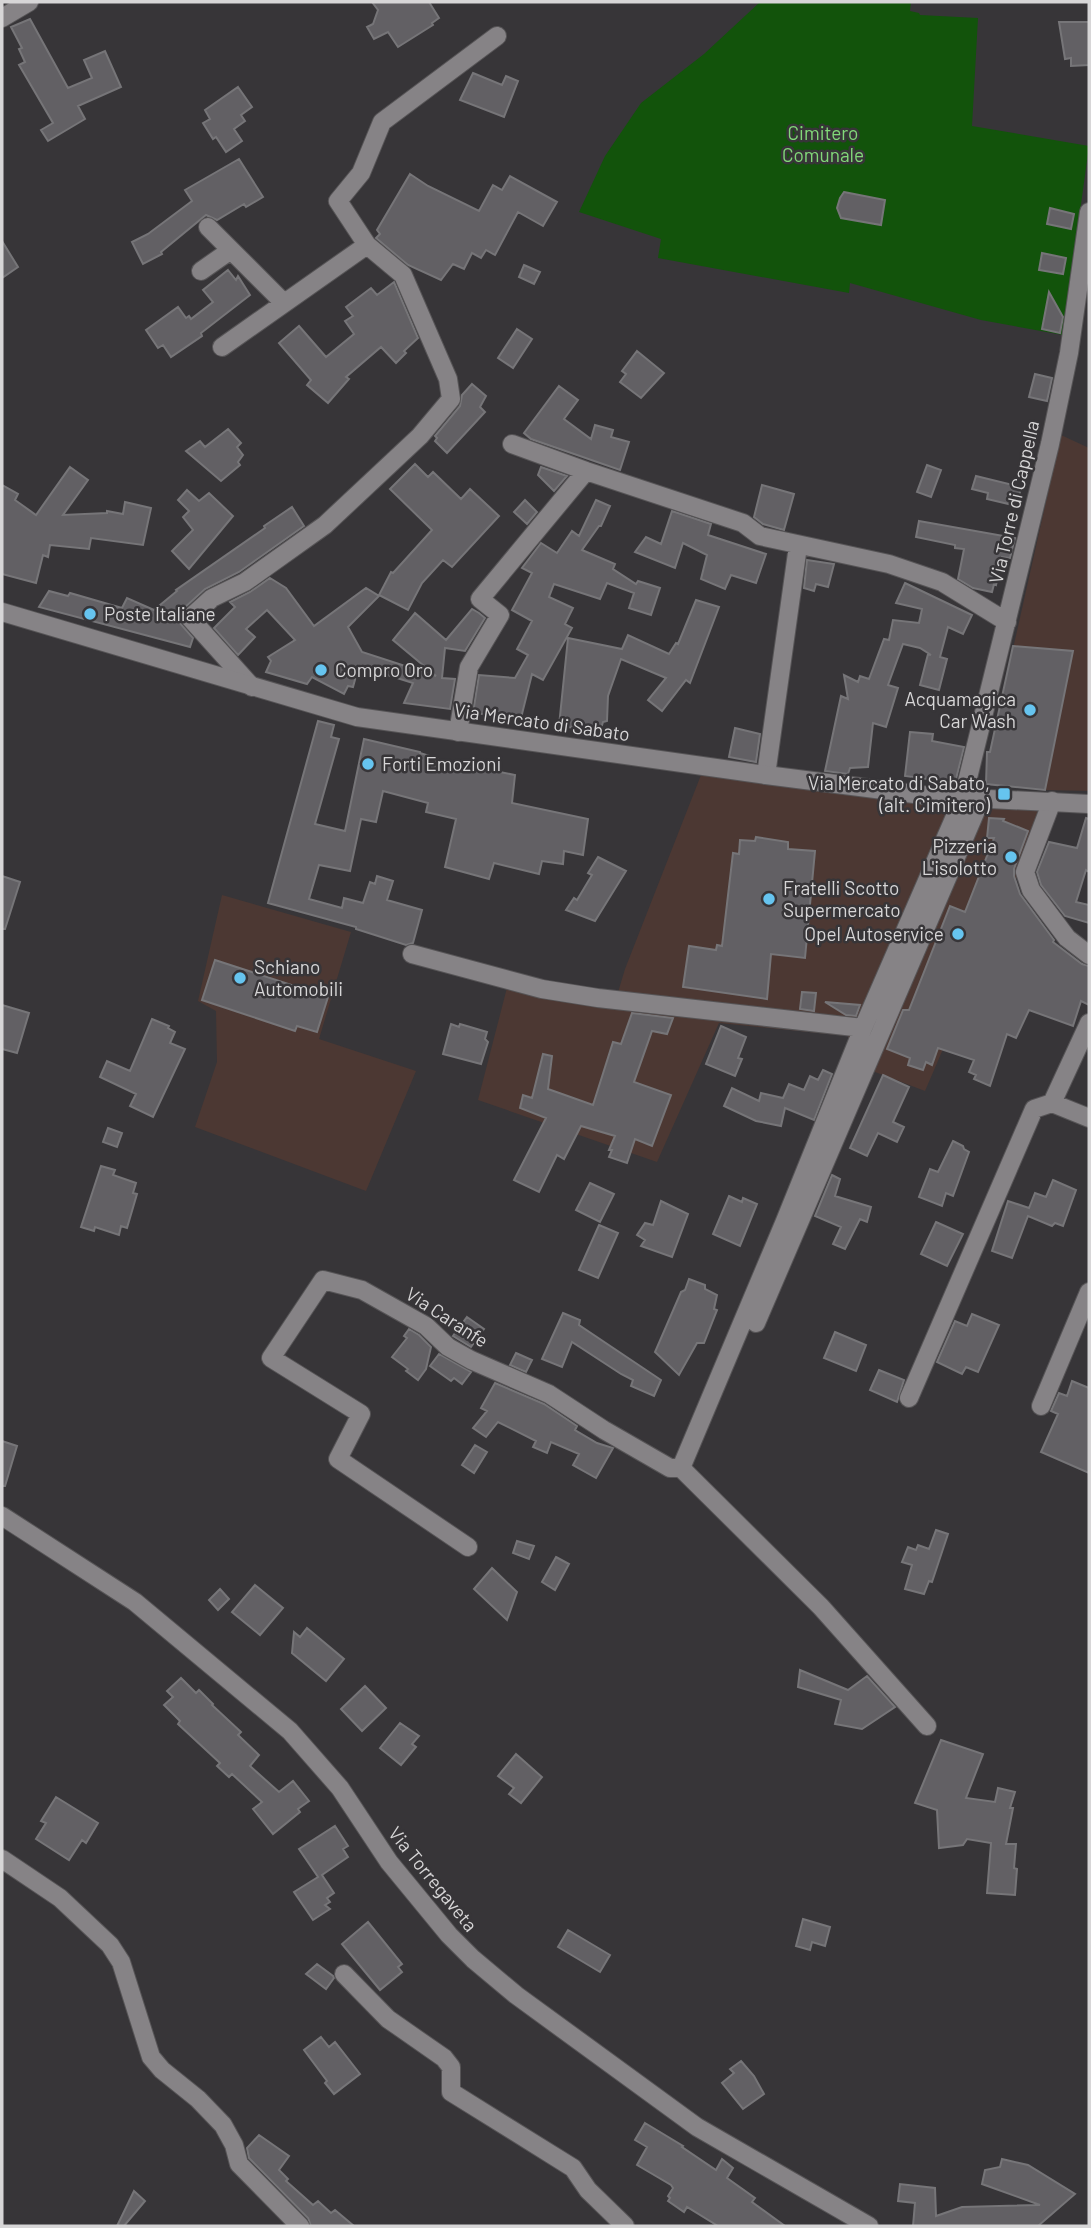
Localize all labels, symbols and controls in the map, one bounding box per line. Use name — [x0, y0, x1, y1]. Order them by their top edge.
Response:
park label: Cimitero Comunale — [782, 121, 864, 166]
street label: Via Torre di Cappella — [984, 418, 1043, 586]
place label: Poste Italiane — [104, 602, 216, 625]
marker: Poste Italiane — [82, 606, 98, 622]
place label: Compro Oro — [335, 658, 433, 681]
marker: Compro Oro — [313, 662, 329, 678]
place label: Acquamagica Car Wash — [904, 687, 1016, 732]
street label: Via Mercato di Sabato — [453, 698, 631, 745]
marker: Acquamagica Car Wash — [1022, 702, 1038, 718]
place label: Forti Emozioni — [382, 752, 501, 775]
marker: Forti Emozioni — [360, 756, 376, 772]
place label: Via Mercato di Sabato, (alt. Cimitero) — [808, 771, 991, 816]
marker: Via Mercato di Sabato, (alt. Cimitero) — [996, 786, 1012, 802]
place label: Pizzeria L'isolotto — [922, 834, 997, 879]
marker: Pizzeria L'isolotto — [1003, 849, 1019, 865]
place label: Fratelli Scotto Supermercato — [783, 876, 901, 921]
marker: Fratelli Scotto Supermercato — [761, 891, 777, 907]
place label: Opel Autoservice — [804, 922, 944, 945]
marker: Opel Autoservice — [950, 926, 966, 942]
place label: Schiano Automobili — [254, 955, 343, 1000]
marker: Schiano Automobili — [232, 970, 248, 986]
street label: Via Caranfe — [402, 1281, 493, 1352]
street label: Via Torregaveta — [384, 1822, 483, 1936]

